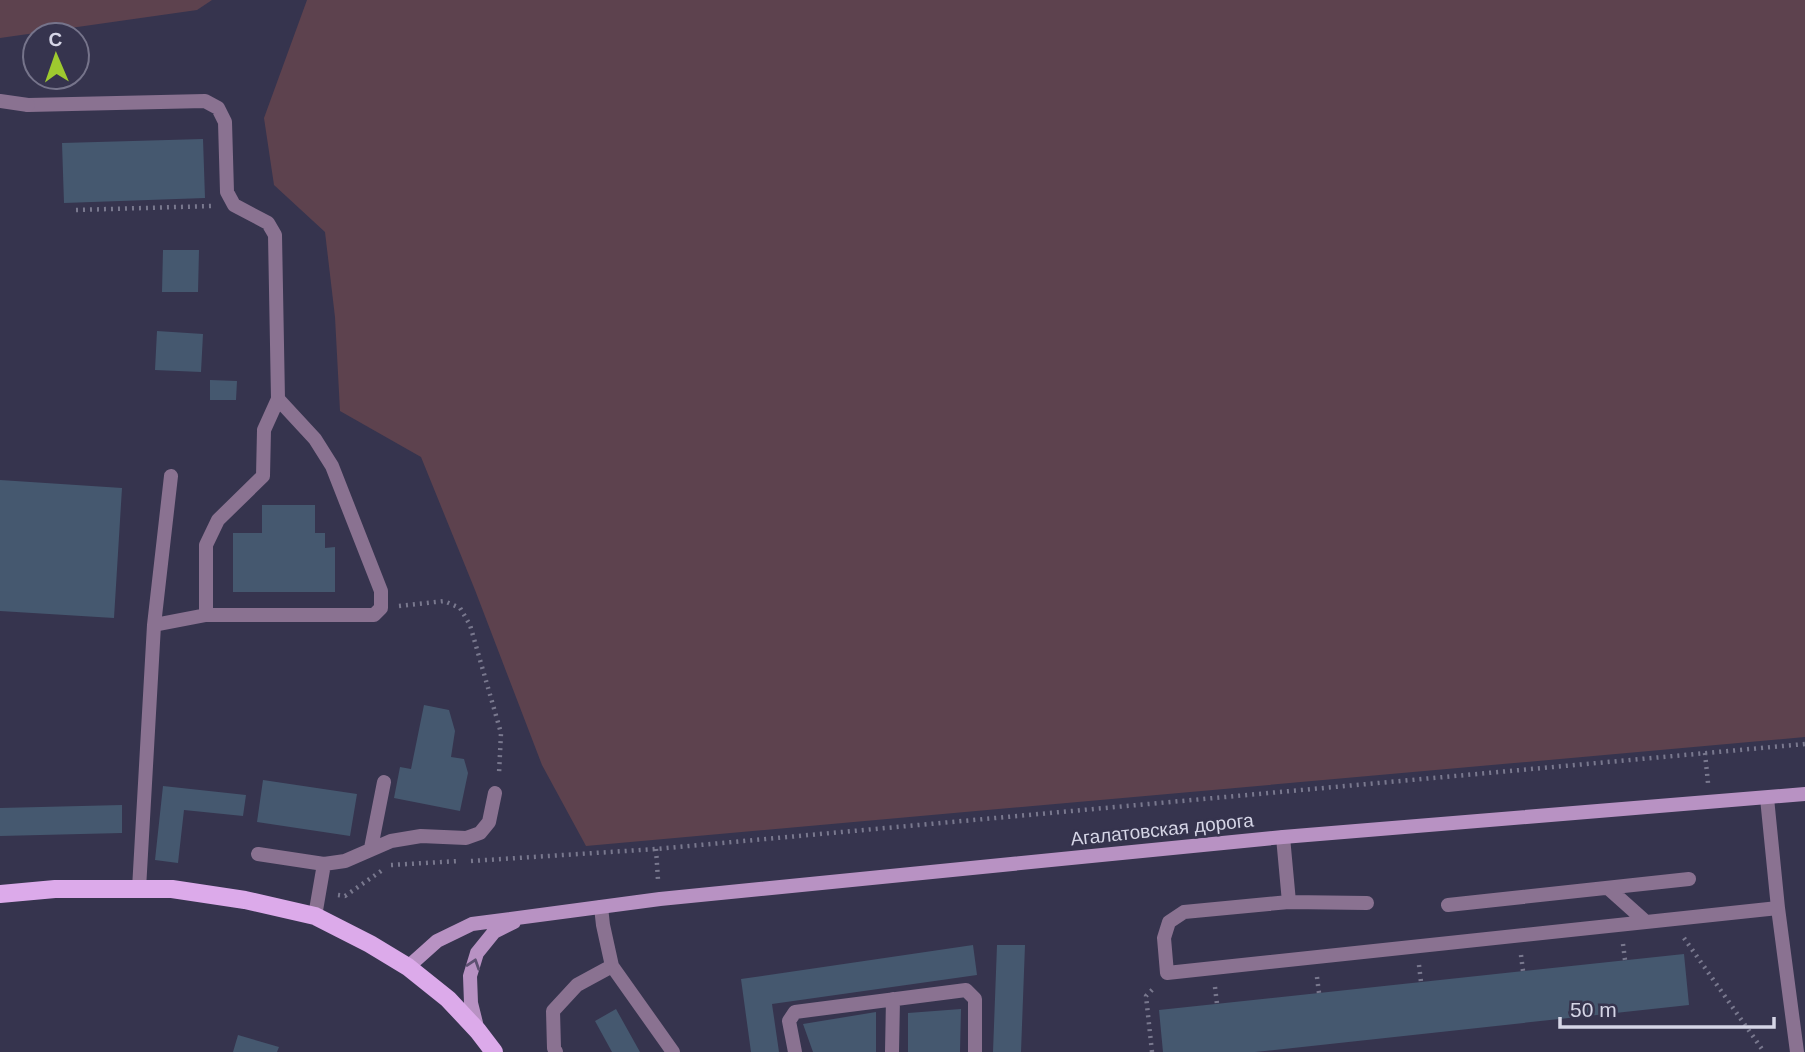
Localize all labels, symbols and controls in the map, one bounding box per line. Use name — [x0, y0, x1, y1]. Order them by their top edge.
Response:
north arrow — [21, 21, 91, 91]
text: С — [48, 29, 63, 50]
street label: Агалатовская дорога — [1069, 809, 1255, 850]
one-way arrow — [466, 958, 480, 971]
scale bar — [1560, 986, 1773, 1030]
text: 50 m — [1570, 998, 1617, 1021]

